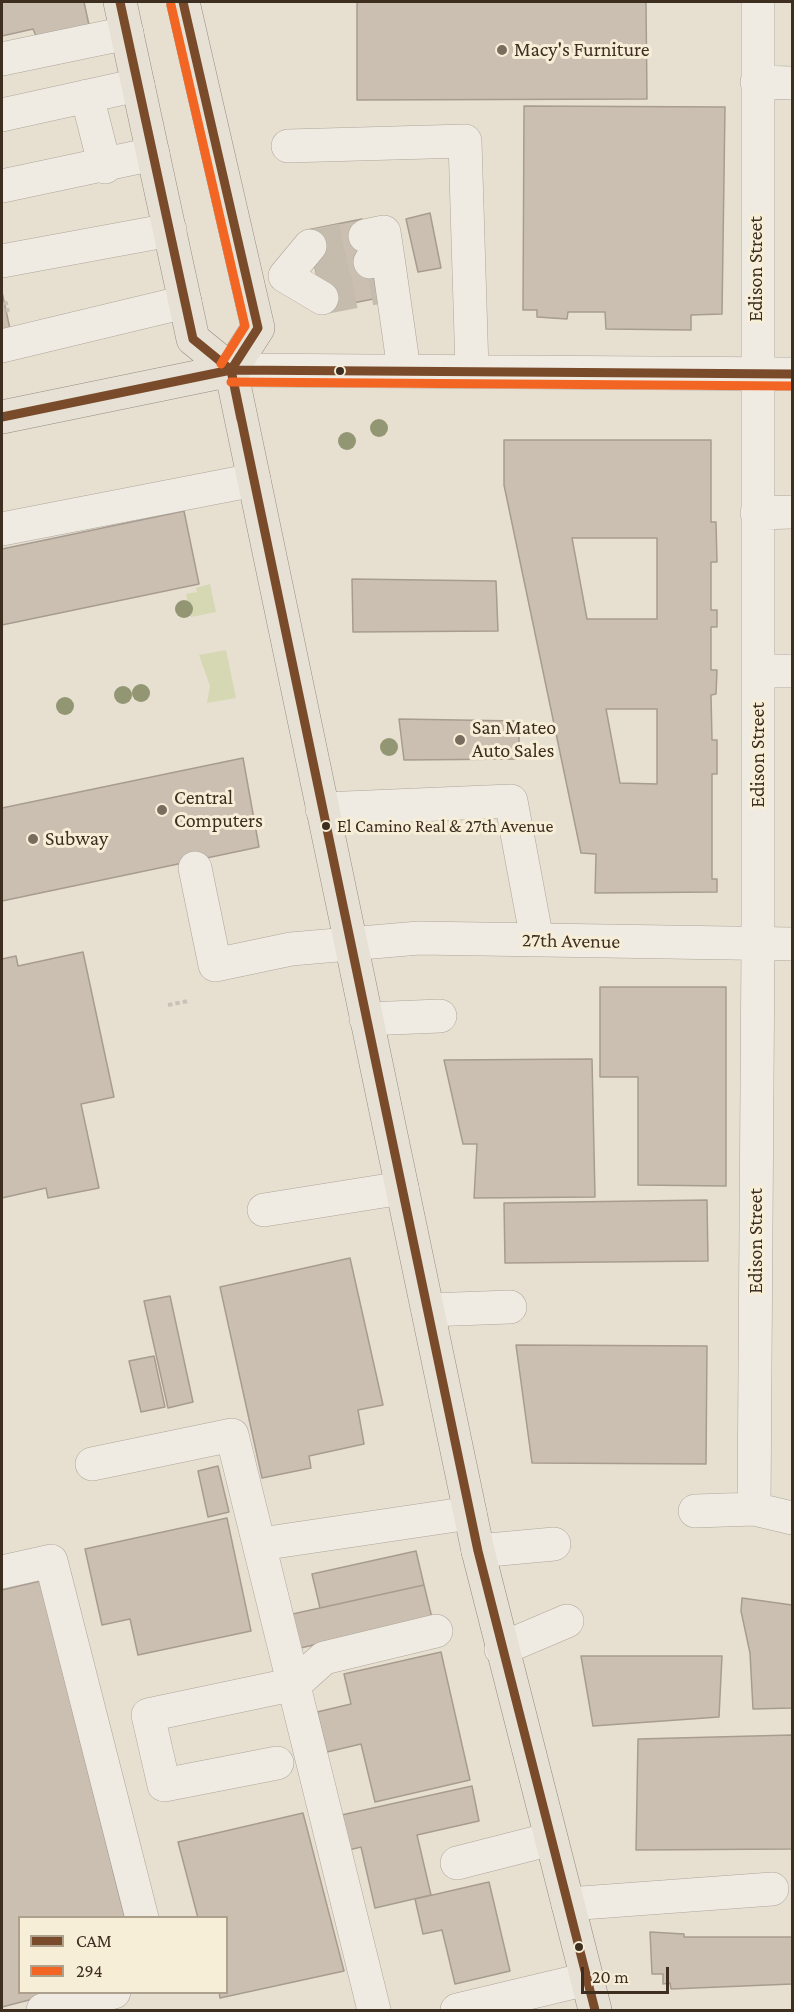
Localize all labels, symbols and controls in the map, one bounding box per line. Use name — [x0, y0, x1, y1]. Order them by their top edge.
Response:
place label: Macy's Furniture — [514, 38, 649, 62]
marker: Macy's Furniture — [495, 43, 509, 57]
street label: Edison Street — [744, 216, 768, 322]
unlabelled marker — [334, 365, 346, 377]
street label: Edison Street — [746, 702, 770, 808]
place label: San Mateo Auto Sales — [472, 716, 556, 763]
marker: San Mateo Auto Sales — [453, 733, 467, 747]
place label: Central Computers — [174, 786, 263, 833]
marker: Central Computers — [155, 803, 169, 817]
place label: El Camino Real & 27th Avenue — [337, 815, 553, 837]
marker: El Camino Real & 27th Avenue — [320, 820, 332, 832]
place label: Subway — [45, 827, 108, 851]
marker: Subway — [26, 832, 40, 846]
street label: 27th Avenue — [522, 928, 620, 954]
street label: Edison Street — [744, 1188, 768, 1294]
legend — [18, 1916, 228, 1994]
text: CAM — [76, 1931, 112, 1951]
unlabelled marker — [573, 1941, 585, 1953]
scale bar — [584, 1955, 672, 1993]
text: 294 — [76, 1961, 103, 1981]
text: 20 m — [592, 1967, 629, 1987]

